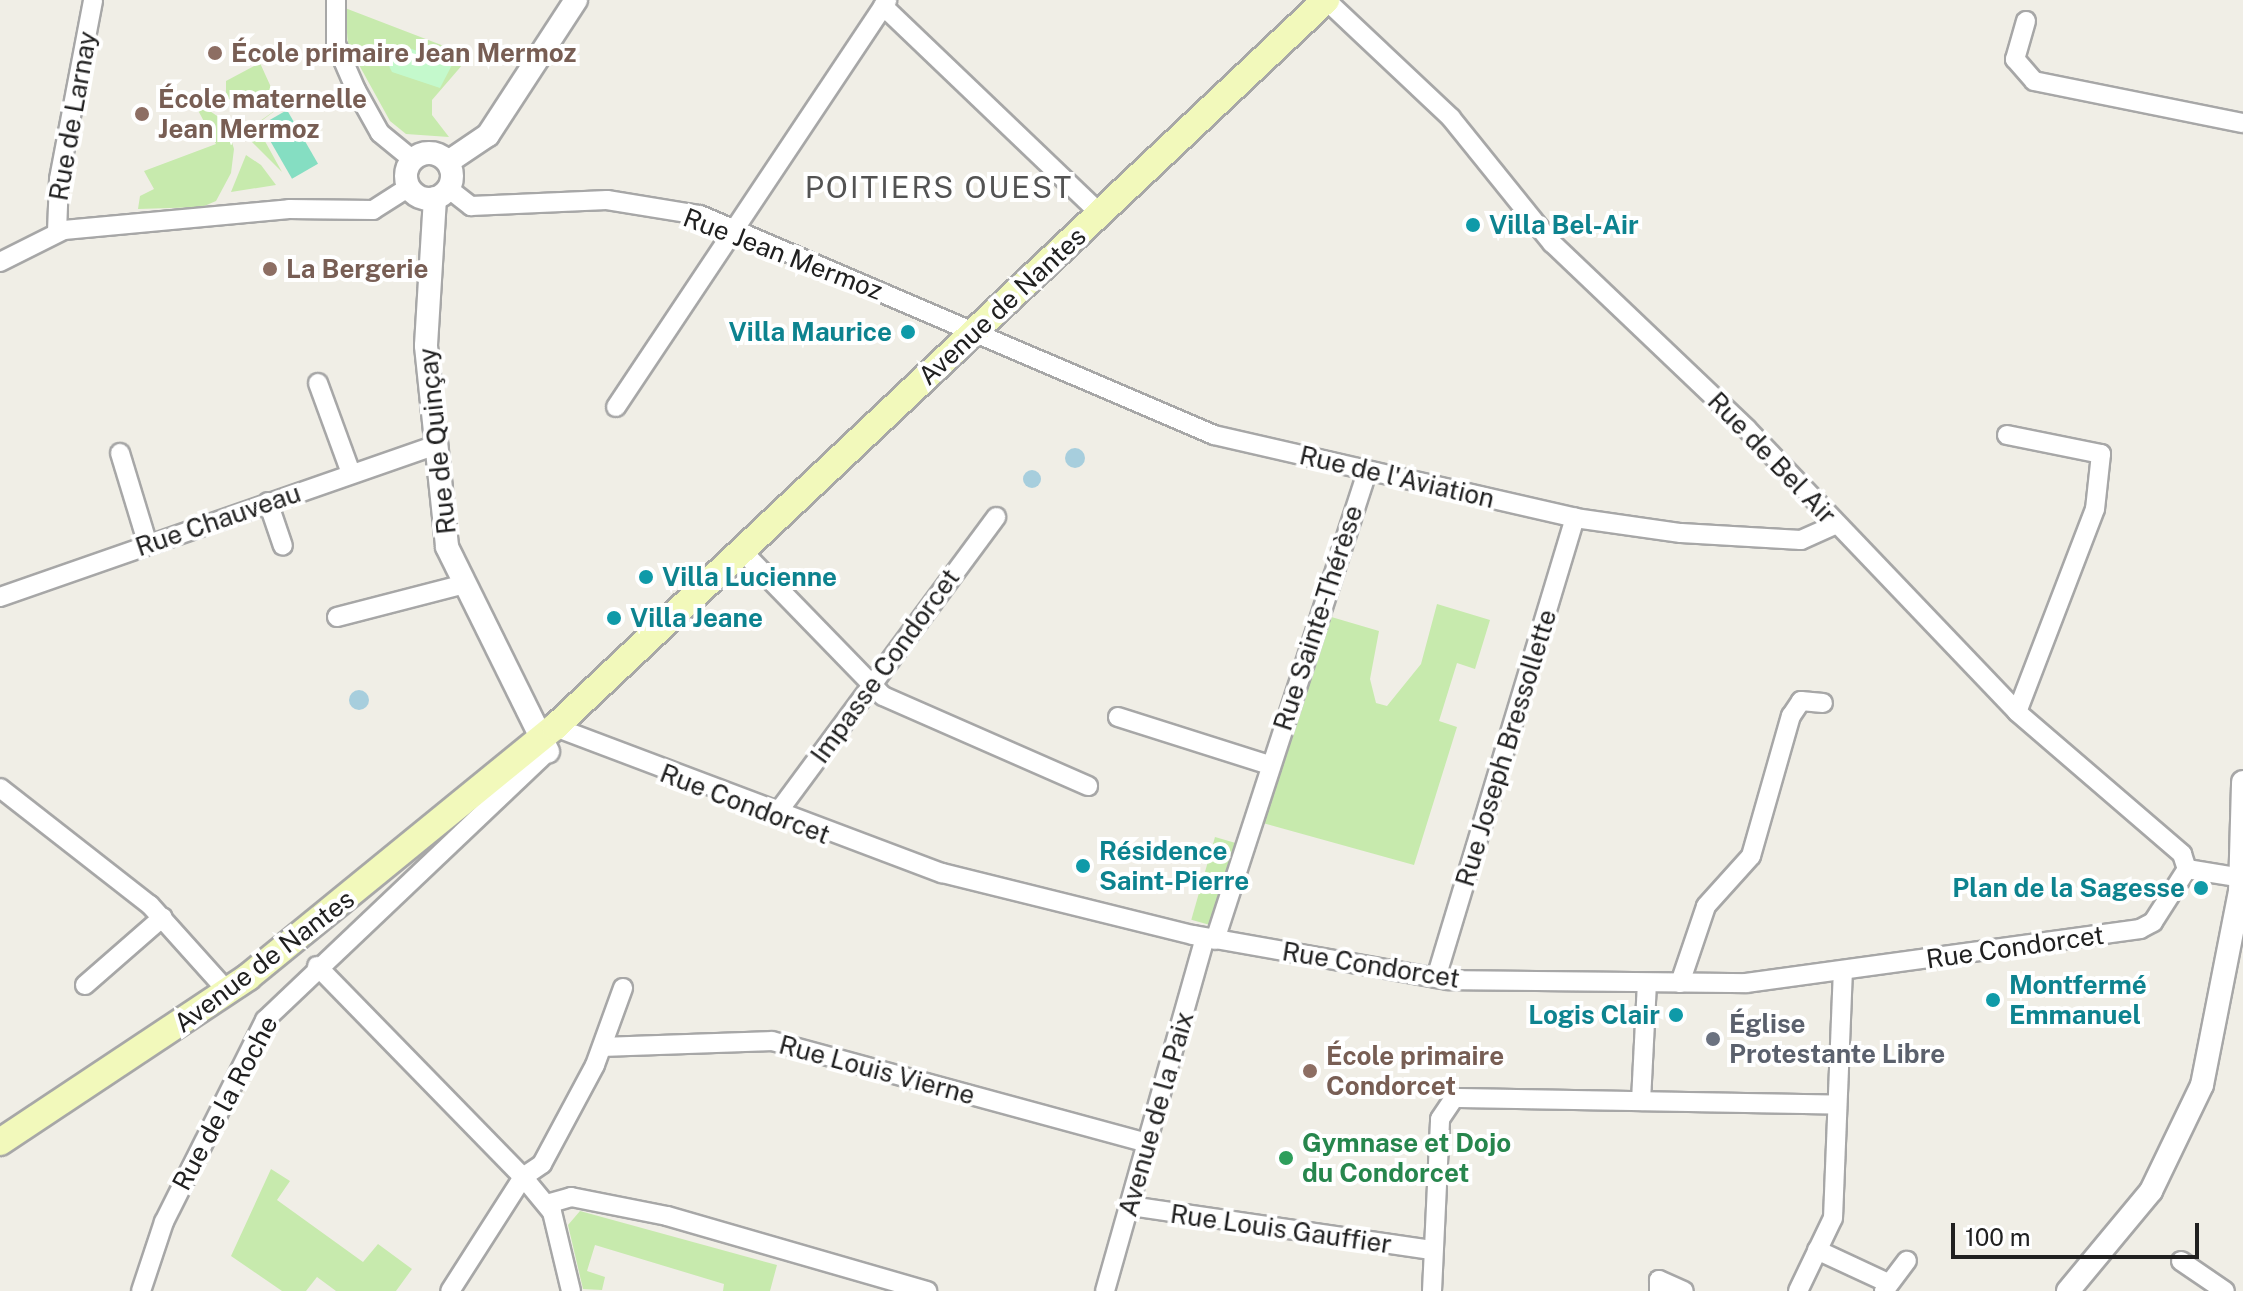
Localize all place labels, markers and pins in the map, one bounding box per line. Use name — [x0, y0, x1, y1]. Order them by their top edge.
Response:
place label: École primaire Jean Mermoz — [231, 37, 577, 69]
marker: École primaire Jean Mermoz — [206, 44, 224, 62]
place label: École maternelle Jean Mermoz — [158, 83, 367, 144]
marker: École maternelle Jean Mermoz — [133, 105, 151, 123]
place label: Villa Bel-Air — [1489, 209, 1639, 241]
marker: Villa Bel-Air — [1464, 216, 1482, 234]
place label: La Bergerie — [286, 253, 429, 285]
marker: La Bergerie — [261, 260, 279, 278]
place label: Villa Maurice — [729, 316, 892, 348]
marker: Villa Maurice — [899, 323, 917, 341]
place label: Villa Lucienne — [662, 561, 837, 593]
marker: Villa Lucienne — [637, 568, 655, 586]
place label: Villa Jeane — [630, 602, 763, 634]
marker: Villa Jeane — [605, 609, 623, 627]
place label: Résidence Saint-Pierre — [1099, 835, 1249, 896]
marker: Résidence Saint-Pierre — [1074, 857, 1092, 875]
place label: Plan de la Sagesse — [1952, 872, 2185, 904]
marker: Plan de la Sagesse — [2192, 879, 2210, 897]
place label: Montfermé Emmanuel — [2009, 969, 2147, 1030]
marker: Montfermé Emmanuel — [1984, 991, 2002, 1009]
place label: Logis Clair — [1528, 999, 1660, 1031]
marker: Logis Clair — [1667, 1006, 1685, 1024]
place label: Église Protestante Libre — [1729, 1008, 1945, 1070]
marker: Église Protestante Libre — [1704, 1030, 1722, 1048]
place label: École primaire Condorcet — [1326, 1040, 1504, 1102]
marker: École primaire Condorcet — [1301, 1062, 1319, 1080]
place label: Gymnase et Dojo du Condorcet — [1302, 1127, 1512, 1188]
marker: Gymnase et Dojo du Condorcet — [1277, 1149, 1295, 1167]

